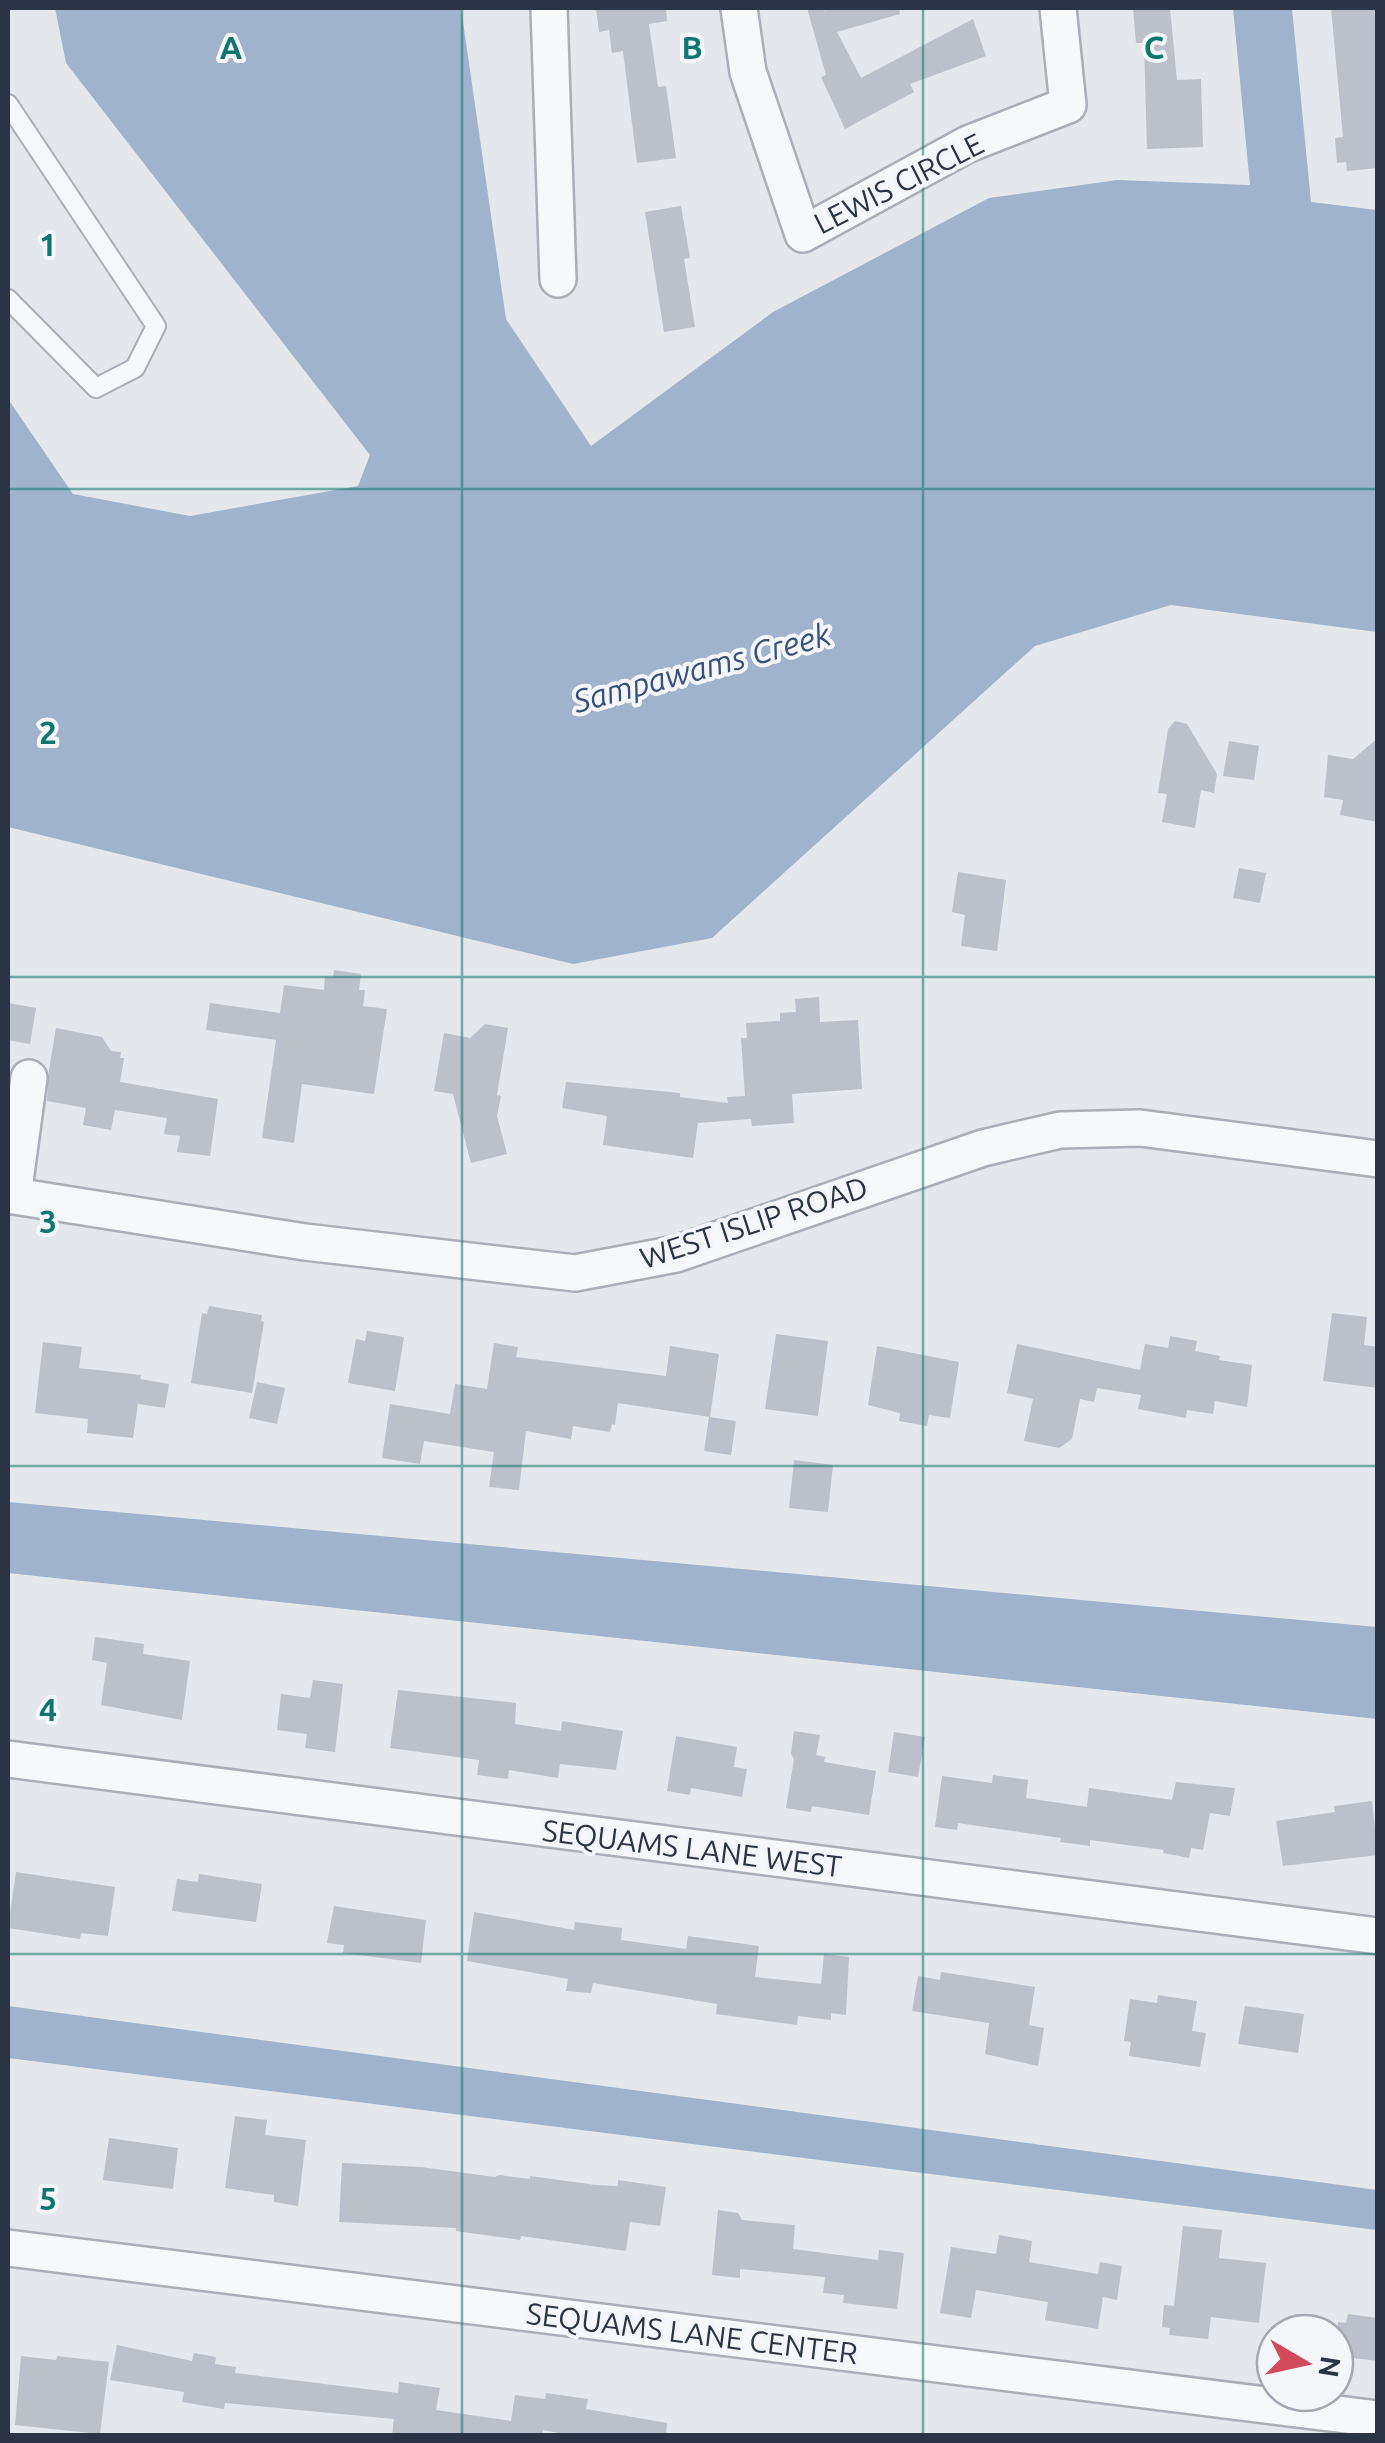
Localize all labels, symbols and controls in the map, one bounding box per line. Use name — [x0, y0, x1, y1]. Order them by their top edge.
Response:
text: A — [220, 29, 243, 65]
text: B — [681, 29, 703, 65]
text: C — [1144, 29, 1164, 65]
street label: LEWIS CIRCLE — [808, 126, 989, 240]
text: 1 — [39, 226, 57, 262]
water label: Sampawams Creek — [568, 615, 835, 719]
text: 2 — [39, 714, 57, 750]
street label: WEST ISLIP ROAD — [636, 1169, 872, 1275]
text: 3 — [39, 1203, 57, 1239]
text: 4 — [39, 1691, 57, 1727]
street label: SEQUAMS LANE WEST — [540, 1813, 844, 1883]
text: 5 — [39, 2180, 57, 2216]
street label: SEQUAMS LANE CENTER — [525, 2296, 860, 2370]
north arrow — [1255, 2313, 1355, 2413]
text: N — [1313, 2354, 1347, 2380]

